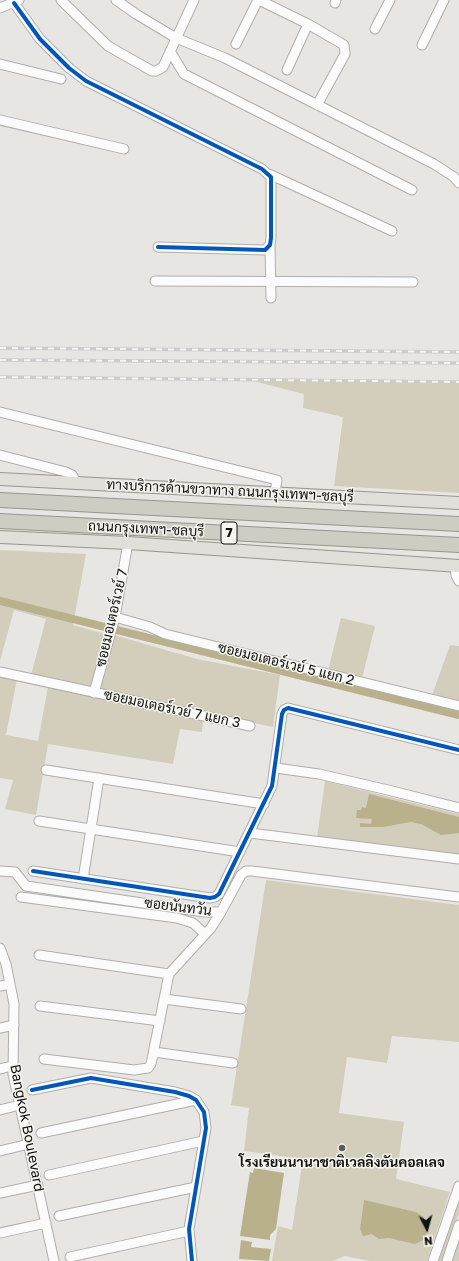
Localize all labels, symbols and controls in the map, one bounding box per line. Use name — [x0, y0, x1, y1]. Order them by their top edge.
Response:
street label: ทางบริการด้านขวาทาง ถนนกรุงเทพฯ-ชลบุรี — [106, 476, 354, 506]
street label: ถนนกรุงเทพฯ-ชลบุรี — [88, 518, 204, 540]
road number: 7 — [221, 522, 237, 544]
street label: ซอยมอเตอร์เวย์ 7 — [93, 567, 131, 669]
street label: ซอยมอเตอร์เวย์ 5 แยก 2 — [216, 639, 356, 689]
street label: ซอยมอเตอร์เวย์ 7 แยก 3 — [102, 686, 242, 732]
street label: ซอยนันทวัน — [143, 895, 213, 919]
street label: Bangkok Boulevard — [6, 1063, 48, 1193]
marker: โรงเรียนนานาชาติเวลลิงตันคอลเลจ — [337, 1143, 347, 1153]
place label: โรงเรียนนานาชาติเวลลิงตันคอลเลจ — [239, 1155, 445, 1171]
north arrow — [407, 1209, 447, 1249]
text: N — [423, 1235, 433, 1248]

